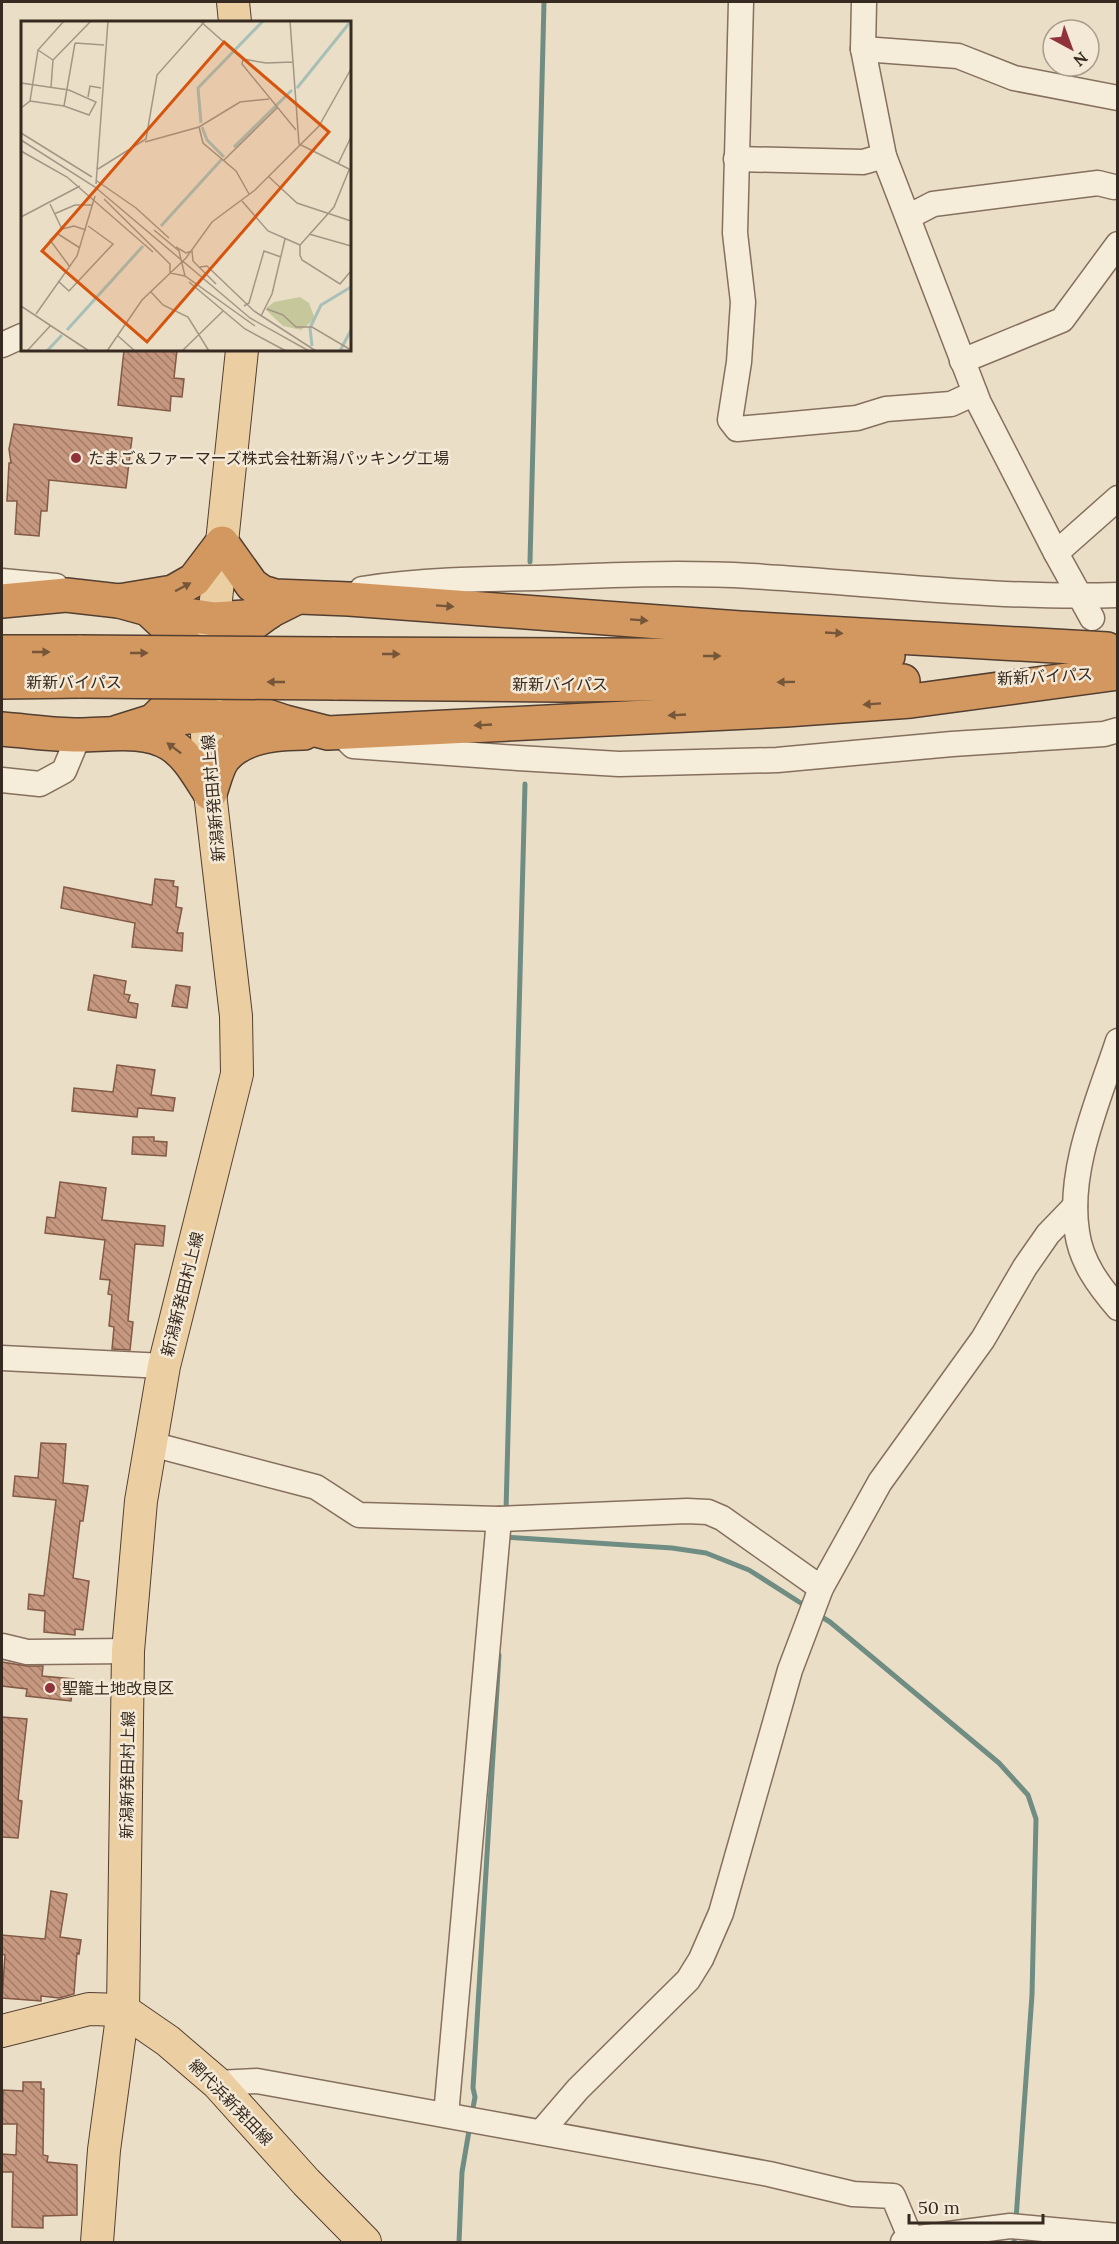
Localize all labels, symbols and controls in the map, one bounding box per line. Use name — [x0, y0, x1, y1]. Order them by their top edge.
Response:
north arrow — [1041, 18, 1101, 78]
inset map — [21, 21, 351, 351]
text: N — [1070, 48, 1092, 71]
place label: たまご&ファーマーズ株式会社新潟パッキング工場 — [88, 448, 449, 468]
marker: たまご&ファーマーズ株式会社新潟パッキング工場 — [69, 451, 83, 465]
one-way arrow — [175, 582, 192, 592]
one-way arrow — [435, 601, 454, 611]
one-way arrow — [630, 616, 649, 625]
one-way arrow — [824, 628, 843, 637]
one-way arrow — [32, 647, 51, 657]
one-way arrow — [130, 648, 149, 658]
one-way arrow — [381, 649, 400, 659]
one-way arrow — [702, 651, 721, 661]
street label: 新新バイパス — [997, 664, 1093, 688]
street label: 新新バイパス — [26, 672, 122, 692]
street label: 新新バイパス — [512, 674, 608, 694]
one-way arrow — [266, 677, 285, 687]
one-way arrow — [777, 677, 796, 687]
one-way arrow — [862, 699, 881, 709]
one-way arrow — [668, 711, 687, 720]
one-way arrow — [473, 721, 492, 730]
street label: 新潟新発田村上線 — [197, 733, 229, 863]
one-way arrow — [166, 742, 182, 754]
street label: 新潟新発田村上線 — [157, 1229, 207, 1359]
place label: 聖籠土地改良区 — [62, 1678, 174, 1698]
marker: 聖籠土地改良区 — [43, 1681, 57, 1695]
street label: 新潟新発田村上線 — [116, 1711, 138, 1839]
street label: 網代浜新発田線 — [185, 2055, 277, 2149]
scale bar — [909, 2187, 1042, 2225]
text: 50 m — [918, 2196, 960, 2219]

